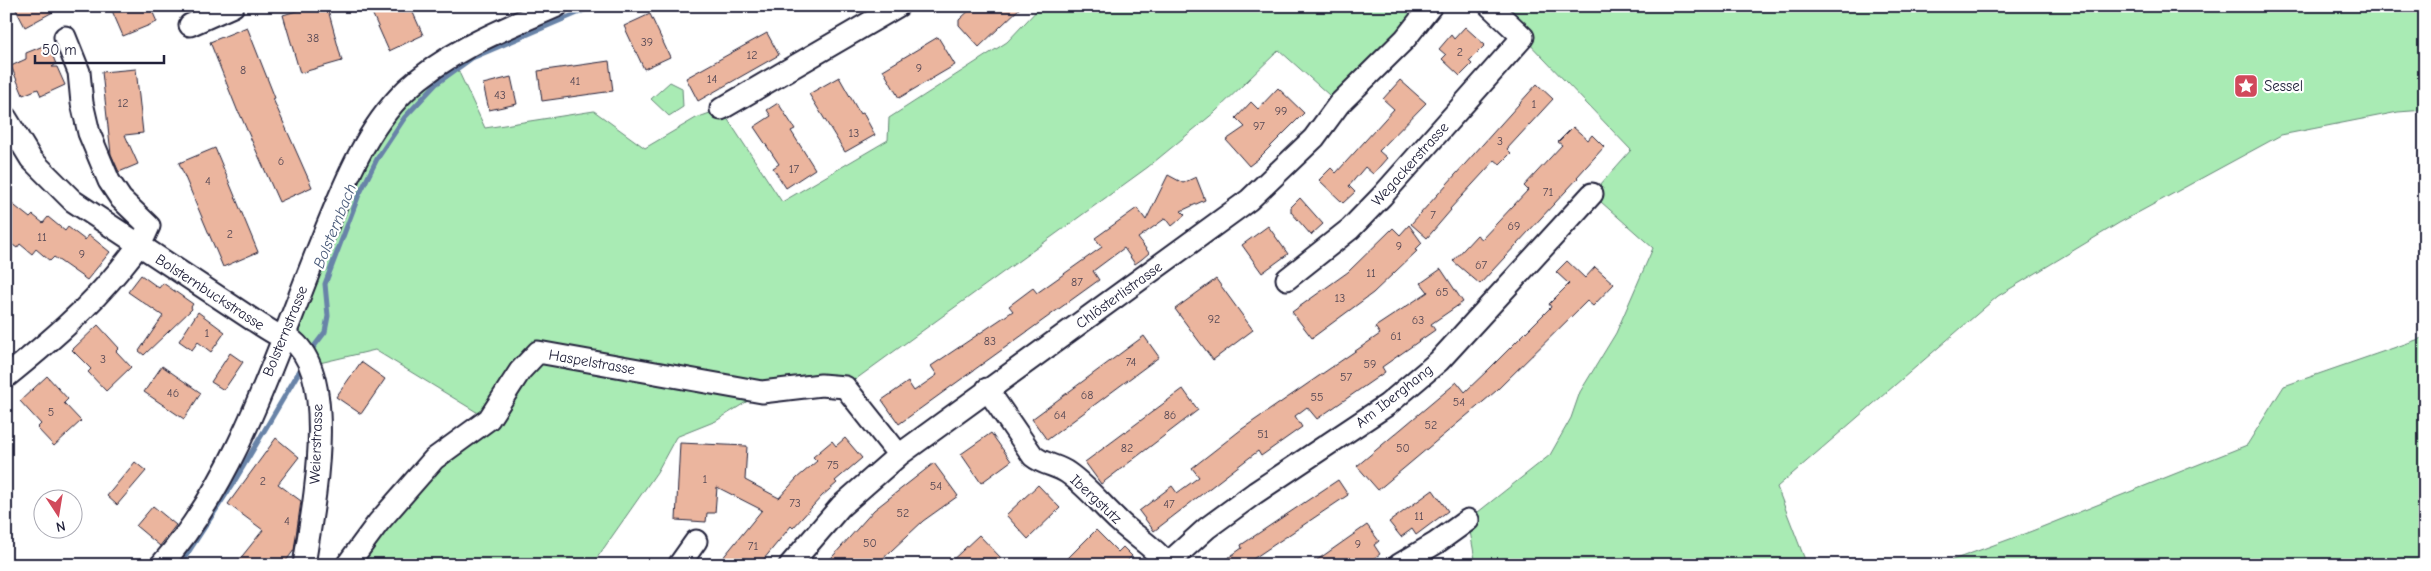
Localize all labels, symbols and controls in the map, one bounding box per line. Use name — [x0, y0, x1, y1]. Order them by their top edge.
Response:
house number: 38 — [307, 31, 319, 45]
scale bar — [35, 32, 164, 64]
house number: 39 — [641, 35, 653, 49]
text: 50 m — [42, 41, 77, 59]
house number: 2 — [1457, 45, 1463, 59]
house number: 12 — [746, 48, 758, 62]
house number: 9 — [916, 61, 922, 75]
house number: 8 — [240, 63, 246, 77]
house number: 14 — [707, 72, 717, 86]
place icon: Sessel — [2233, 73, 2259, 99]
house number: 41 — [570, 74, 581, 88]
place label: Sessel — [2264, 77, 2303, 95]
house number: 43 — [494, 88, 506, 102]
house number: 12 — [117, 96, 129, 110]
house number: 1 — [1532, 97, 1537, 111]
house number: 99 — [1275, 104, 1287, 118]
street label: Wegackerstrasse — [1368, 118, 1453, 210]
house number: 97 — [1253, 119, 1265, 133]
house number: 13 — [849, 126, 859, 140]
house number: 3 — [1497, 134, 1503, 148]
house number: 6 — [278, 154, 284, 168]
house number: 17 — [789, 162, 800, 176]
house number: 4 — [205, 174, 211, 188]
water label: Bolsternbach — [310, 181, 360, 271]
house number: 71 — [1543, 185, 1553, 199]
house number: 7 — [1430, 208, 1436, 222]
house number: 69 — [1508, 219, 1520, 233]
house number: 2 — [227, 227, 233, 241]
house number: 11 — [37, 230, 47, 244]
house number: 9 — [1396, 239, 1402, 253]
house number: 9 — [79, 247, 85, 261]
street label: Bolsternbuckstrasse — [152, 250, 268, 334]
street label: Chlösterlistrasse — [1072, 257, 1166, 332]
house number: 67 — [1475, 258, 1487, 272]
house number: 11 — [1366, 266, 1376, 280]
house number: 87 — [1071, 275, 1083, 289]
street label: Bolsternstrasse — [259, 283, 312, 379]
house number: 65 — [1435, 285, 1449, 299]
house number: 13 — [1335, 291, 1345, 305]
house number: 92 — [1208, 312, 1220, 326]
house number: 63 — [1412, 313, 1424, 327]
house number: 1 — [205, 326, 210, 340]
house number: 61 — [1390, 329, 1402, 343]
house number: 83 — [984, 334, 996, 348]
street label: Haspelstrasse — [547, 346, 637, 379]
house number: 3 — [100, 352, 106, 366]
house number: 74 — [1126, 355, 1136, 369]
house number: 59 — [1364, 357, 1376, 371]
street label: Am Iberghang — [1352, 360, 1436, 432]
house number: 57 — [1340, 370, 1352, 384]
house number: 46 — [167, 386, 179, 400]
house number: 68 — [1081, 388, 1093, 402]
house number: 55 — [1310, 390, 1324, 404]
house number: 54 — [1453, 395, 1465, 409]
street label: Weierstrasse — [306, 403, 326, 484]
house number: 5 — [48, 405, 54, 419]
house number: 64 — [1054, 408, 1066, 422]
house number: 86 — [1164, 408, 1176, 422]
house number: 52 — [1425, 418, 1437, 432]
house number: 51 — [1257, 427, 1269, 441]
house number: 82 — [1121, 441, 1133, 455]
house number: 50 — [1396, 441, 1410, 455]
house number: 75 — [827, 458, 839, 472]
street label: Ibergstutz — [1067, 471, 1126, 528]
house number: 1 — [703, 472, 708, 486]
house number: 2 — [260, 474, 266, 488]
house number: 54 — [930, 479, 942, 493]
north arrow — [32, 488, 82, 538]
house number: 73 — [789, 496, 801, 510]
house number: 47 — [1163, 497, 1175, 511]
house number: 52 — [897, 506, 909, 520]
house number: 11 — [1414, 509, 1424, 523]
house number: 4 — [284, 514, 290, 528]
text: N — [54, 517, 67, 535]
house number: 50 — [863, 536, 877, 550]
house number: 9 — [1355, 537, 1361, 551]
house number: 71 — [748, 539, 758, 553]

